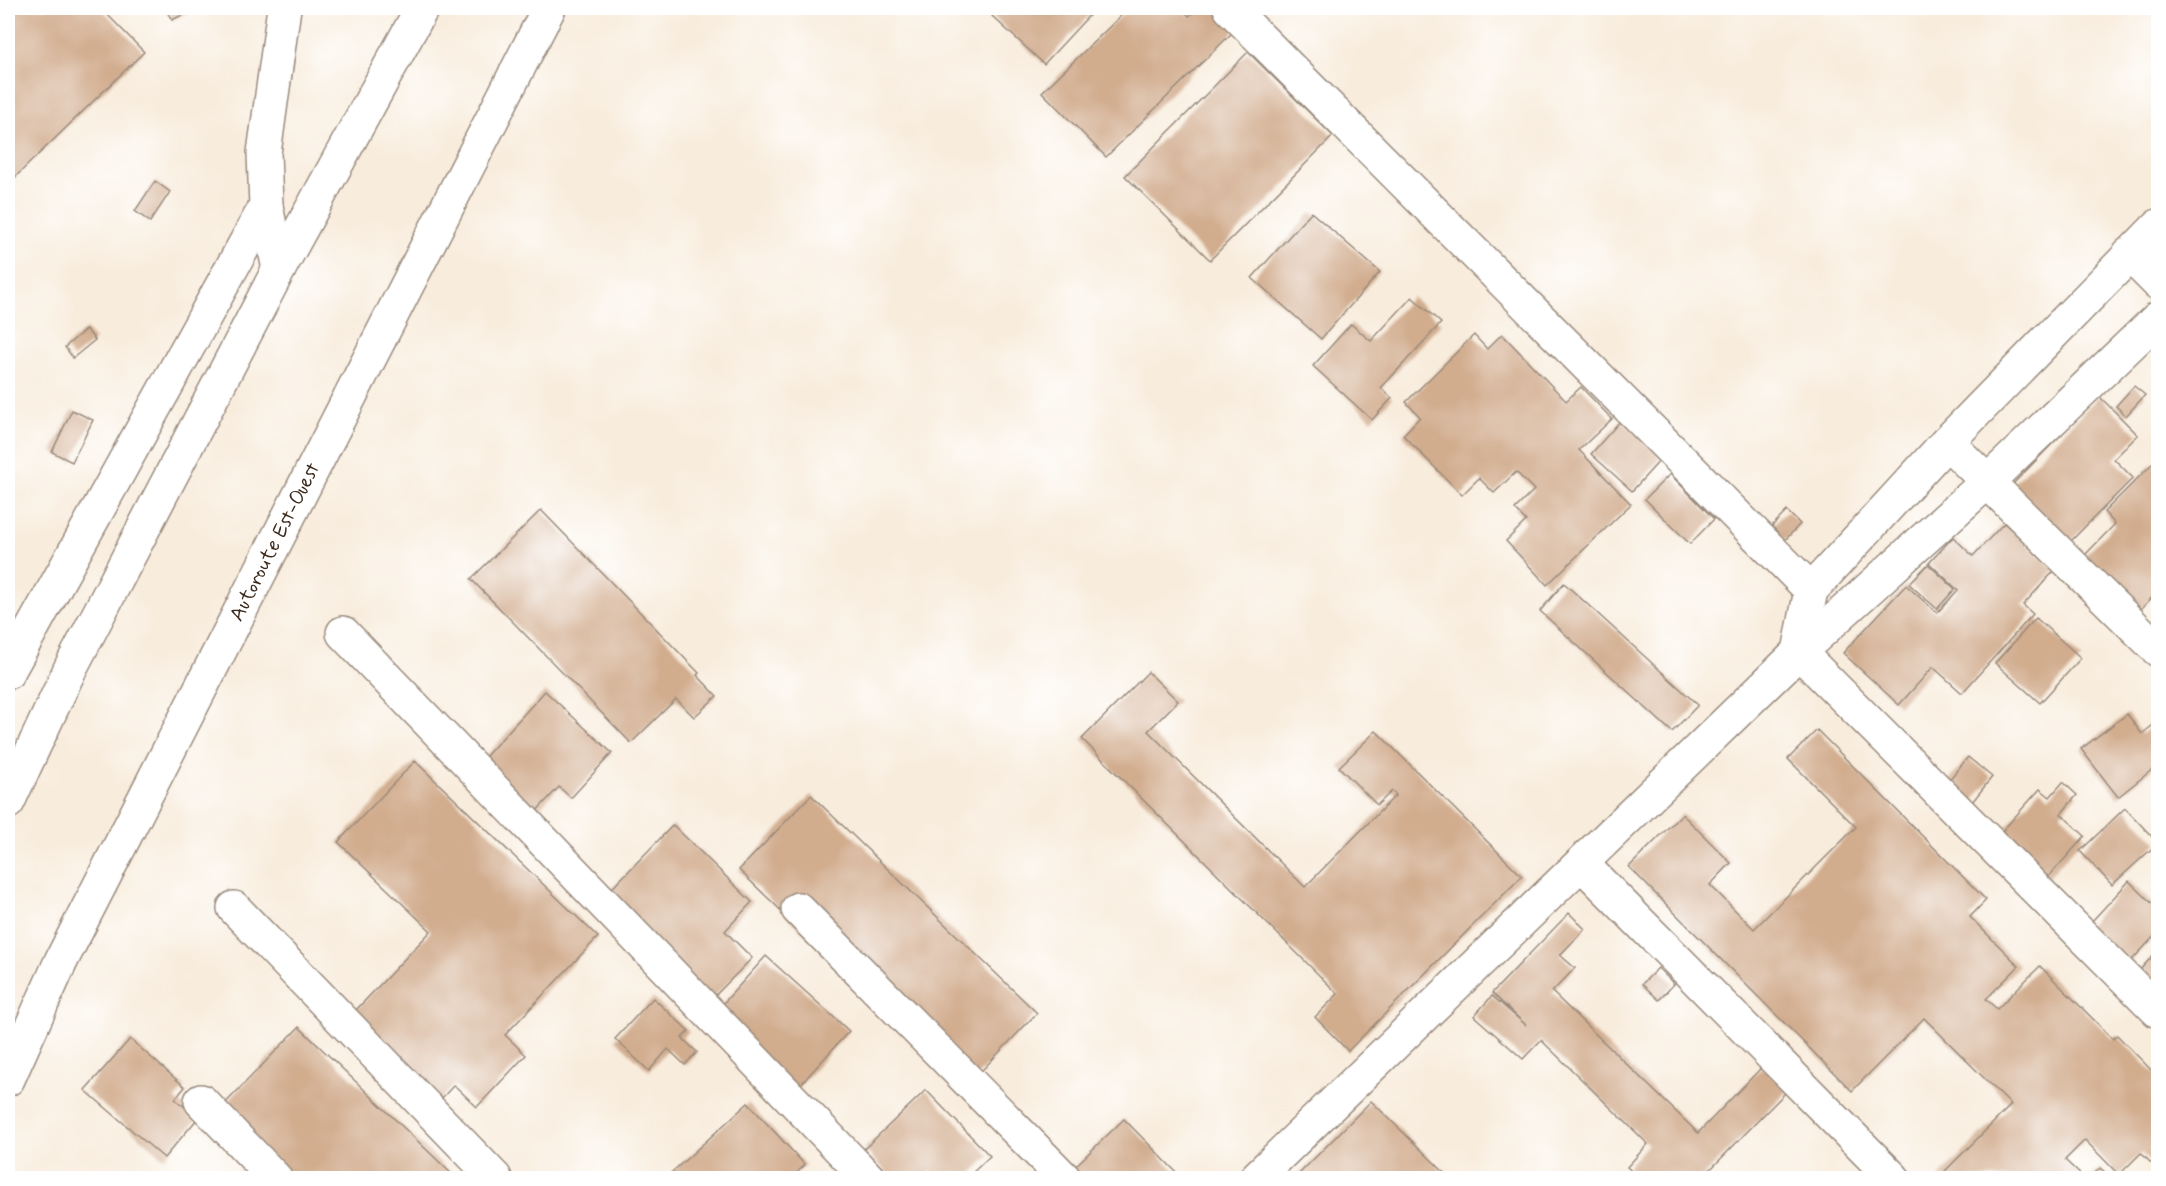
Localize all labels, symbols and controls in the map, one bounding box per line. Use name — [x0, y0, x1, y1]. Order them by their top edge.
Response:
street label: Autoroute Est-Ouest — [223, 458, 327, 626]

